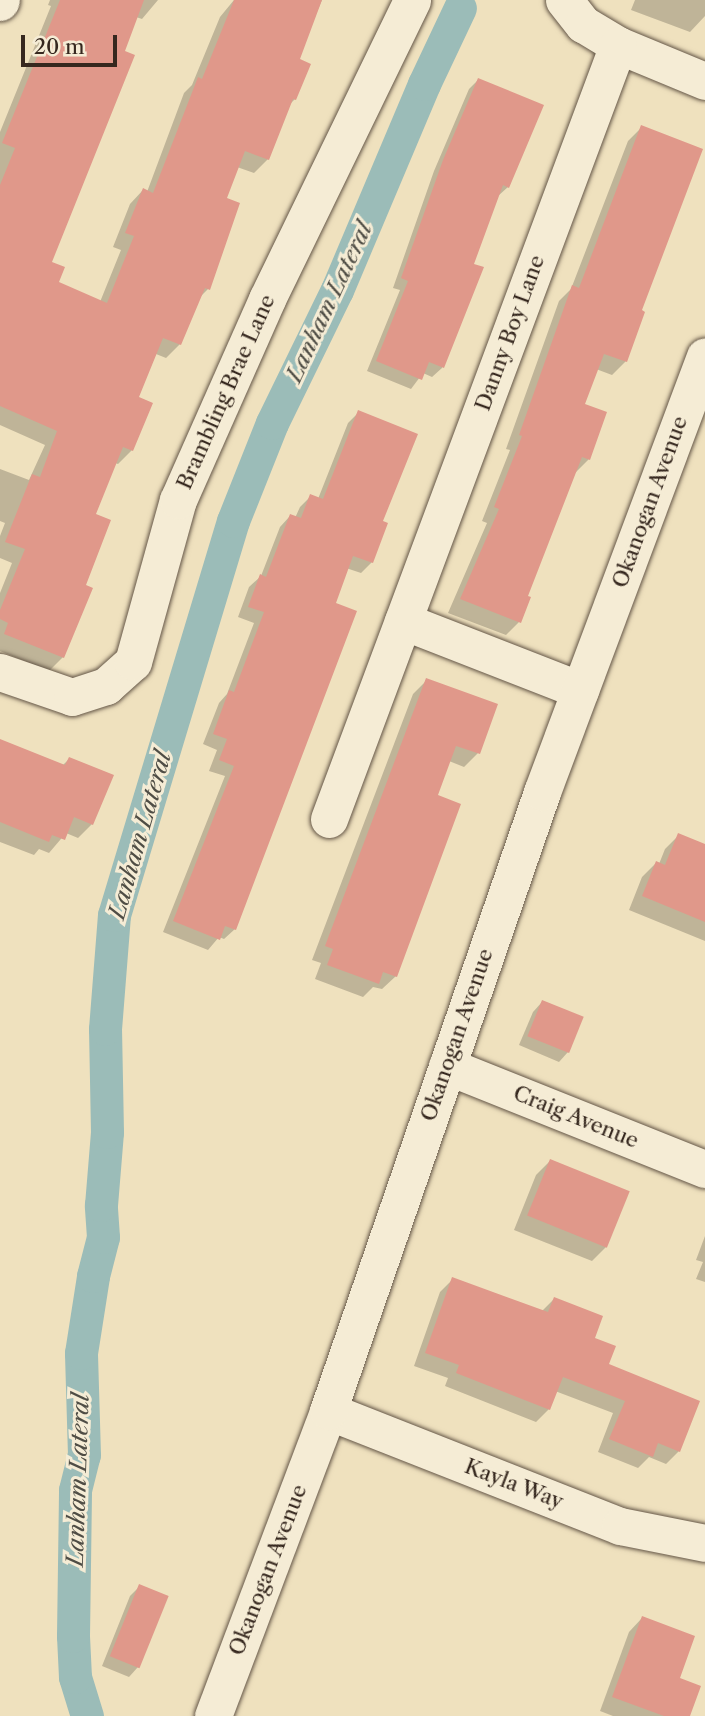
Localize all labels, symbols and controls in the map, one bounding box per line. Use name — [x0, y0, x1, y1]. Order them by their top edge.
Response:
scale bar — [24, 21, 121, 65]
text: 20 m — [34, 34, 85, 59]
water label: Lanham Lateral — [280, 218, 378, 386]
street label: Danny Boy Lane — [470, 251, 550, 415]
street label: Brambling Brae Lane — [172, 291, 280, 493]
street label: Okanogan Avenue — [607, 412, 693, 592]
water label: Lanham Lateral — [103, 748, 177, 922]
street label: Okanogan Avenue — [416, 945, 498, 1125]
street label: Craig Avenue — [509, 1080, 643, 1154]
water label: Lanham Lateral — [61, 1393, 95, 1567]
street label: Kayla Way — [461, 1453, 567, 1515]
street label: Okanogan Avenue — [224, 1481, 312, 1659]

